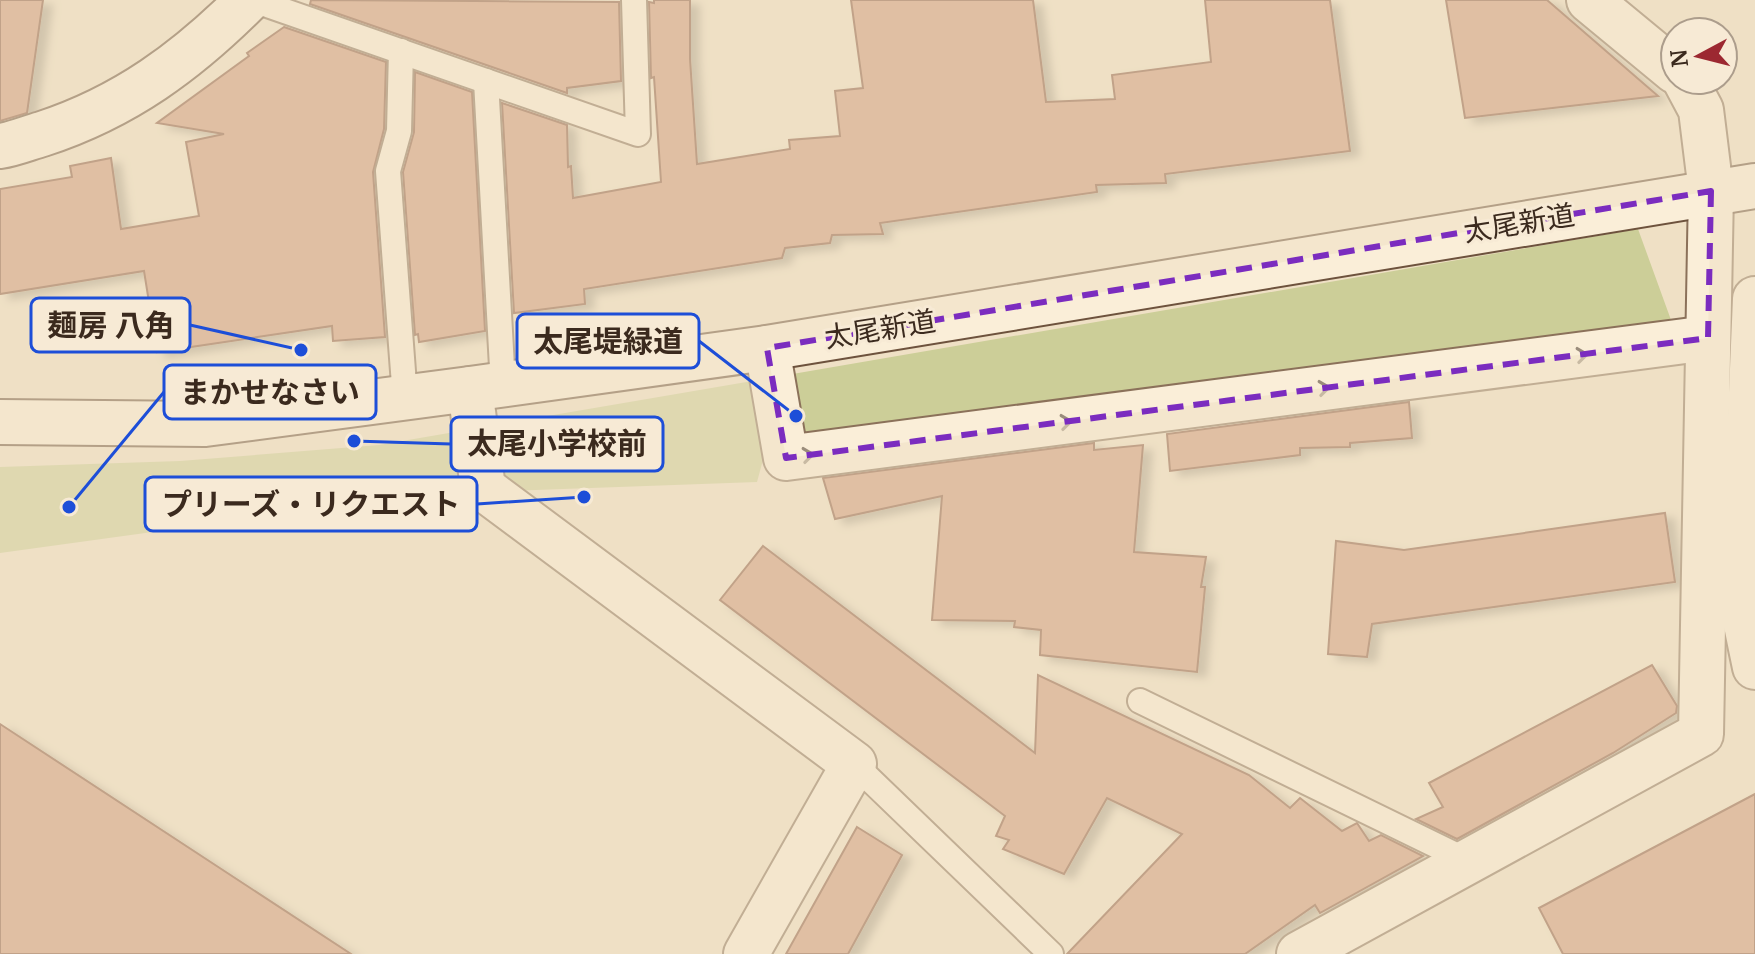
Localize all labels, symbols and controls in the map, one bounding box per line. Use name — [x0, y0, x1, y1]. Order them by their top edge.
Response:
north arrow — [1659, 16, 1739, 96]
text: N — [1664, 47, 1694, 69]
street label: 太尾新道 — [1461, 196, 1577, 250]
callout: 麺房 八角 — [31, 298, 190, 352]
street label: 太尾新道 — [822, 302, 938, 356]
text: 麺房 八角 — [47, 306, 175, 344]
callout: 太尾堤緑道 — [517, 314, 699, 368]
text: 太尾堤緑道 — [533, 322, 683, 360]
one-way arrow — [1576, 346, 1589, 363]
callout: まかせなさい — [164, 365, 376, 419]
text: まかせなさい — [180, 373, 360, 411]
one-way arrow — [1317, 380, 1331, 397]
one-way arrow — [1059, 414, 1073, 431]
callout: 太尾小学校前 — [451, 417, 663, 471]
text: 太尾小学校前 — [467, 424, 647, 462]
one-way arrow — [802, 447, 815, 464]
callout: プリーズ・リクエスト — [145, 477, 477, 531]
text: プリーズ・リクエスト — [162, 485, 460, 523]

